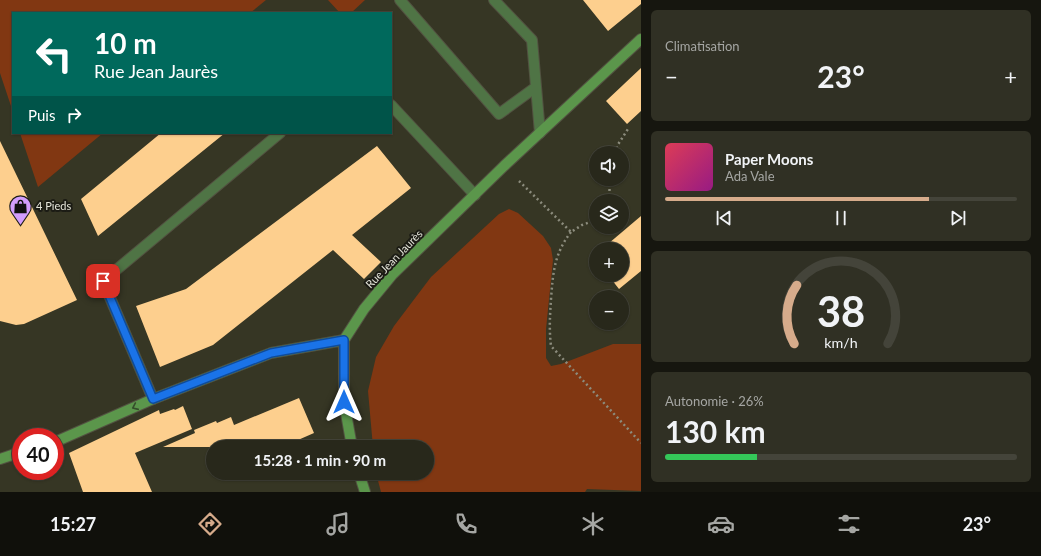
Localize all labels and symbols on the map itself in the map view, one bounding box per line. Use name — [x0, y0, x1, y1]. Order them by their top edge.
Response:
shop icon: 4 Pieds — [7, 193, 33, 226]
place label: 4 Pieds — [36, 199, 71, 212]
street label: Rue Jean Jaurès — [363, 227, 425, 290]
pin — [86, 264, 120, 298]
position arrow — [323, 381, 365, 423]
one-way arrow — [131, 402, 139, 410]
speed limit sign: 40 — [12, 428, 64, 480]

